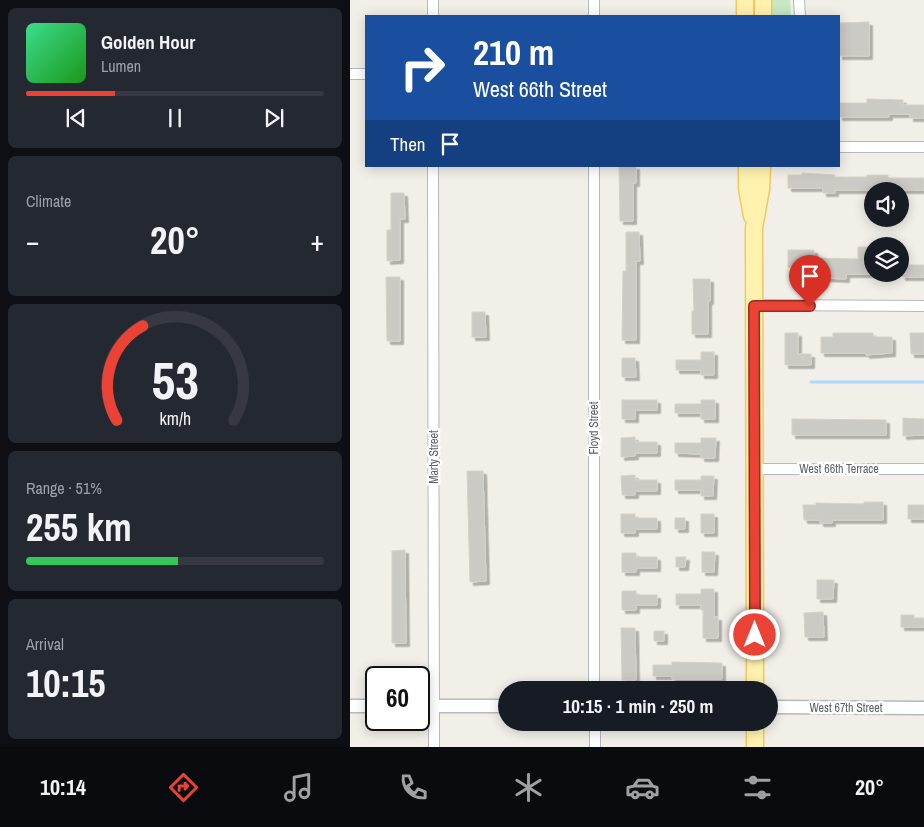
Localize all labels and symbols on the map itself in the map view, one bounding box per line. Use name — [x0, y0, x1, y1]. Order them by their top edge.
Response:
pin — [789, 255, 831, 306]
street label: Floyd Street — [586, 401, 602, 455]
street label: Marty Street — [426, 430, 442, 484]
street label: West 66th Terrace — [799, 461, 879, 477]
position arrow — [728, 608, 780, 660]
speed limit sign: 60 — [365, 666, 430, 731]
street label: West 67th Street — [809, 700, 883, 716]

